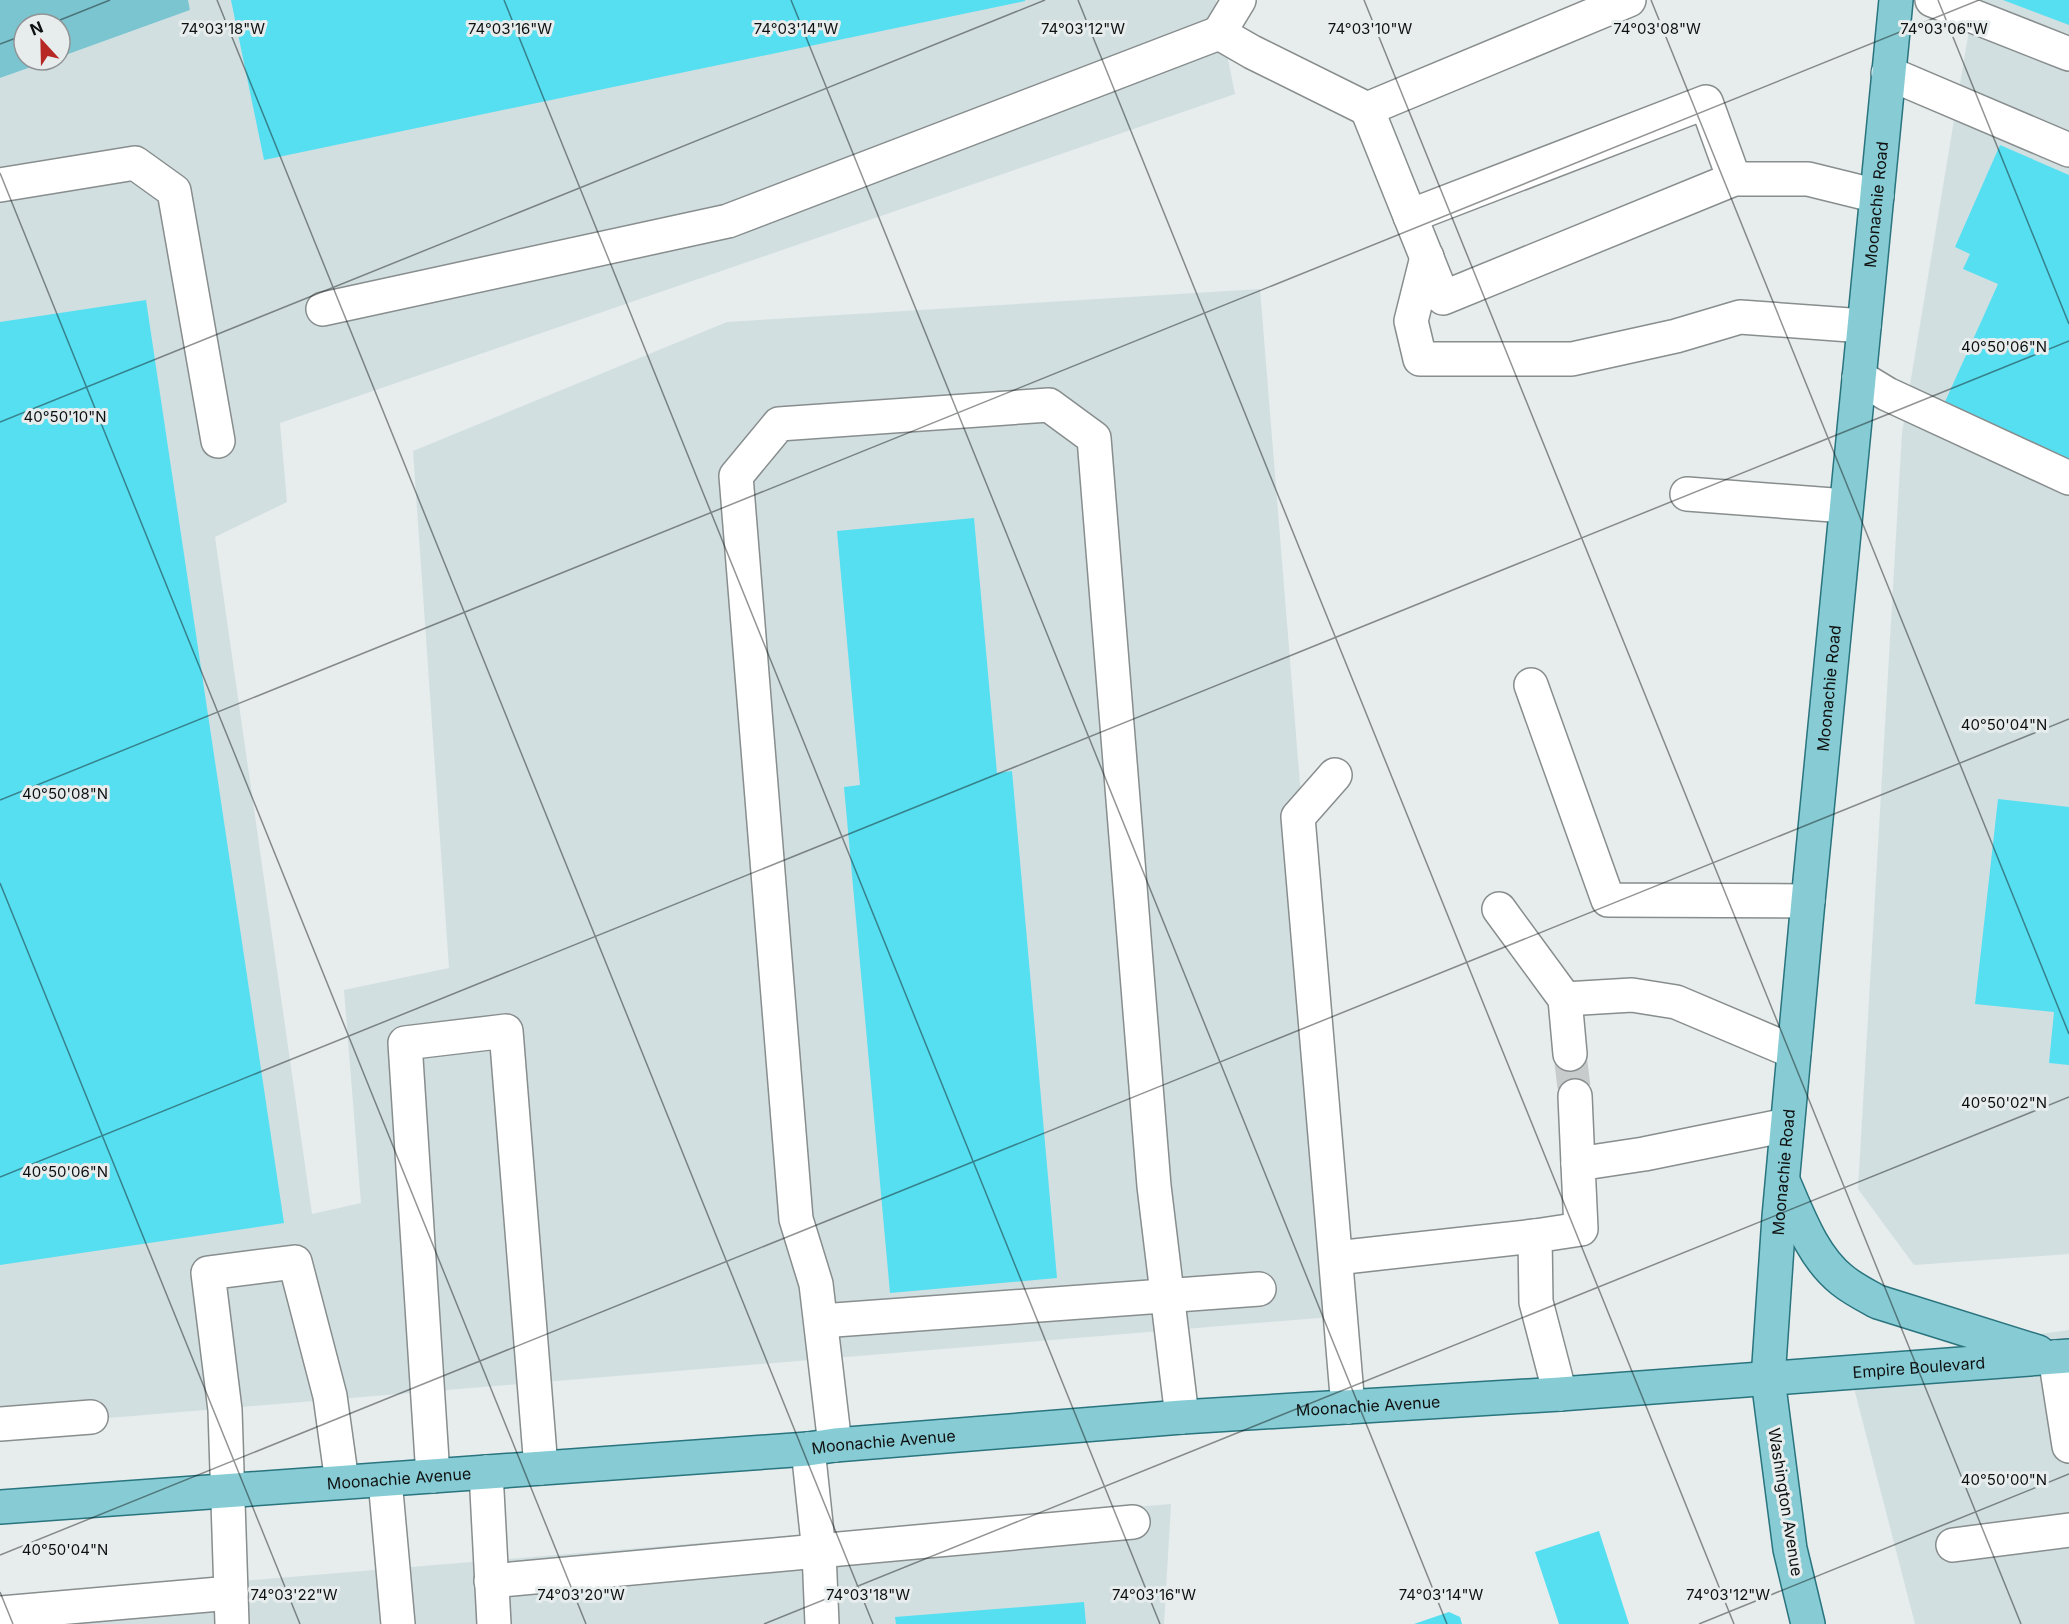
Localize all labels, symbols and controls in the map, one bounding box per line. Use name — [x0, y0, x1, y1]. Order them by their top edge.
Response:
north arrow — [12, 12, 72, 72]
text: N — [27, 17, 46, 40]
text: 74°03'18"W — [181, 19, 265, 38]
text: 74°03'16"W — [468, 19, 552, 38]
text: 74°03'14"W — [754, 19, 839, 38]
text: 74°03'12"W — [1041, 19, 1125, 38]
text: 74°03'10"W — [1328, 19, 1412, 38]
text: 74°03'08"W — [1613, 19, 1701, 38]
text: 74°03'06"W — [1900, 19, 1988, 38]
street label: Moonachie Road — [1860, 140, 1892, 269]
text: 40°50'06"N — [1961, 337, 2047, 356]
text: 40°50'10"N — [24, 407, 106, 426]
street label: Moonachie Road — [1813, 624, 1845, 752]
text: 40°50'04"N — [1961, 715, 2047, 734]
text: 40°50'08"N — [22, 784, 108, 803]
text: 40°50'02"N — [1961, 1093, 2047, 1112]
street label: Moonachie Road — [1768, 1108, 1799, 1236]
text: 40°50'06"N — [22, 1162, 108, 1181]
street label: Empire Boulevard — [1852, 1352, 1986, 1382]
street label: Moonachie Avenue — [1295, 1391, 1441, 1420]
street label: Moonachie Avenue — [810, 1425, 956, 1458]
street label: Washington Avenue — [1764, 1426, 1808, 1578]
street label: Moonachie Avenue — [326, 1463, 472, 1494]
text: 40°50'00"N — [1961, 1470, 2047, 1489]
text: 40°50'04"N — [22, 1540, 108, 1559]
text: 74°03'22"W — [250, 1585, 338, 1604]
text: 74°03'20"W — [537, 1585, 625, 1604]
text: 74°03'18"W — [826, 1585, 910, 1604]
text: 74°03'16"W — [1112, 1585, 1196, 1604]
text: 74°03'14"W — [1399, 1585, 1484, 1604]
text: 74°03'12"W — [1686, 1585, 1770, 1604]

